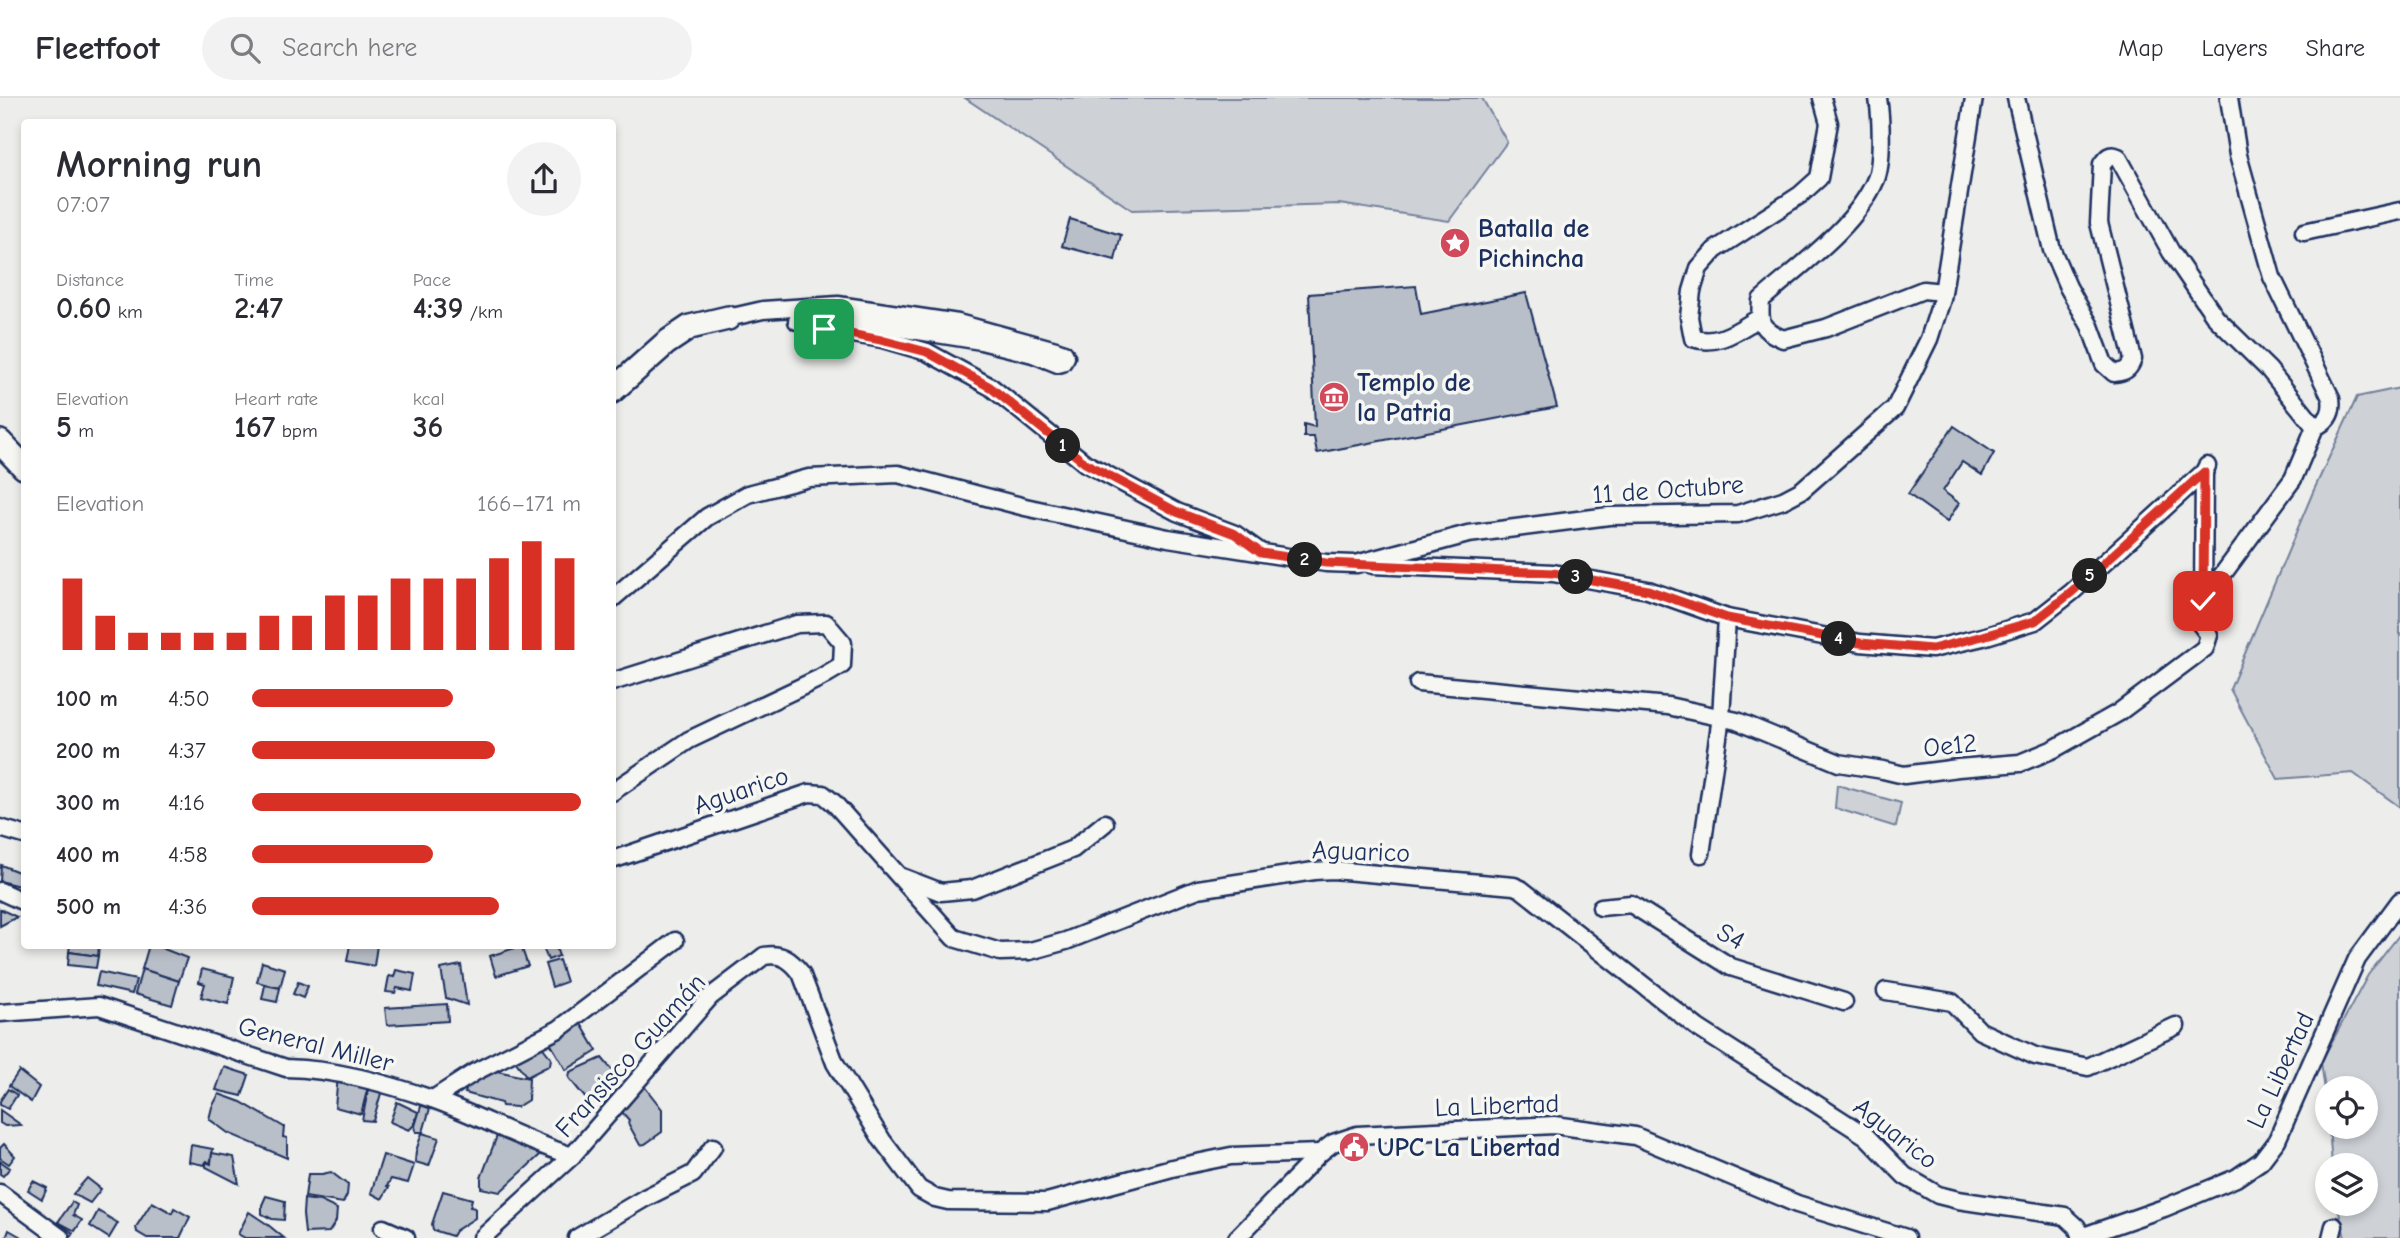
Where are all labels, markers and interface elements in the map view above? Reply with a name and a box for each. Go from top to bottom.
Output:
search box [202,17,692,80]
text: Fleetfoot [35,29,160,67]
icon: search [226,29,264,67]
text: Search here [282,33,417,63]
text: Map [2118,34,2164,62]
text: Layers [2202,34,2267,62]
text: Share [2305,34,2365,62]
button: share [507,142,581,216]
text: Morning run [56,143,262,187]
text: 07:07 [56,191,110,218]
place label: Batalla de Pichincha [1478,214,1590,274]
place icon: Batalla de Pichincha [1438,226,1472,260]
text: Distance [56,269,124,291]
text: Time [234,269,274,291]
text: Pace [413,269,451,291]
text: 0.60 [56,291,111,326]
text: 2:47 [234,291,283,326]
text: 4:39 [413,291,463,326]
pin [794,299,854,359]
text: km [111,301,143,323]
text: /km [463,301,503,323]
icon: arrive [805,310,843,348]
place label: Templo de la Patria [1357,368,1471,428]
museum icon: Templo de la Patria [1317,380,1351,414]
text: Elevation [56,388,129,410]
text: Heart rate [234,388,318,410]
text: kcal [413,388,445,410]
text: 5 [56,410,72,445]
text: 167 [234,410,275,445]
text: 36 [413,410,443,445]
text: m [72,420,94,442]
text: bpm [275,420,318,442]
pin: 1 [1046,428,1080,464]
text: 1 [1059,434,1066,456]
street label: 11 de Octubre [1591,470,1745,510]
text: Elevation [56,490,144,517]
text: 166–171 m [477,490,581,517]
pin: 2 [1288,542,1322,578]
text: 2 [1300,548,1309,570]
pin: 5 [2072,559,2108,594]
pin: 3 [1558,560,1594,594]
text: 5 [2084,564,2095,586]
text: 3 [1571,565,1580,587]
pin [2173,571,2233,631]
icon: check [2184,582,2222,620]
pin: 4 [1822,622,1856,656]
text: 4 [1834,627,1843,649]
text: 100 m [56,685,118,712]
text: 4:50 [168,685,210,712]
street label: Oe12 [1922,728,1978,764]
text: 200 m [56,737,120,764]
text: 4:37 [168,737,206,764]
street label: Aguarico [690,761,793,821]
text: 300 m [56,789,120,816]
text: 4:16 [168,789,205,816]
street label: Aguarico [1311,835,1411,869]
text: 400 m [56,841,120,868]
text: 4:58 [168,841,208,868]
text: 500 m [56,893,121,920]
text: 4:36 [168,893,207,920]
street label: S4 [1711,917,1750,957]
street label: Fransisco Guamán [549,968,712,1144]
street label: La Libertad [2241,1008,2321,1133]
street label: General Miller [235,1011,397,1079]
map controls [2315,1076,2378,1216]
button: locate [2315,1076,2378,1139]
street label: La Libertad [1434,1089,1560,1123]
street label: Aguarico [1847,1092,1943,1176]
public building icon: UPC La Libertad [1337,1130,1371,1164]
place label: UPC La Libertad [1377,1133,1561,1163]
button: layers [2315,1153,2378,1216]

